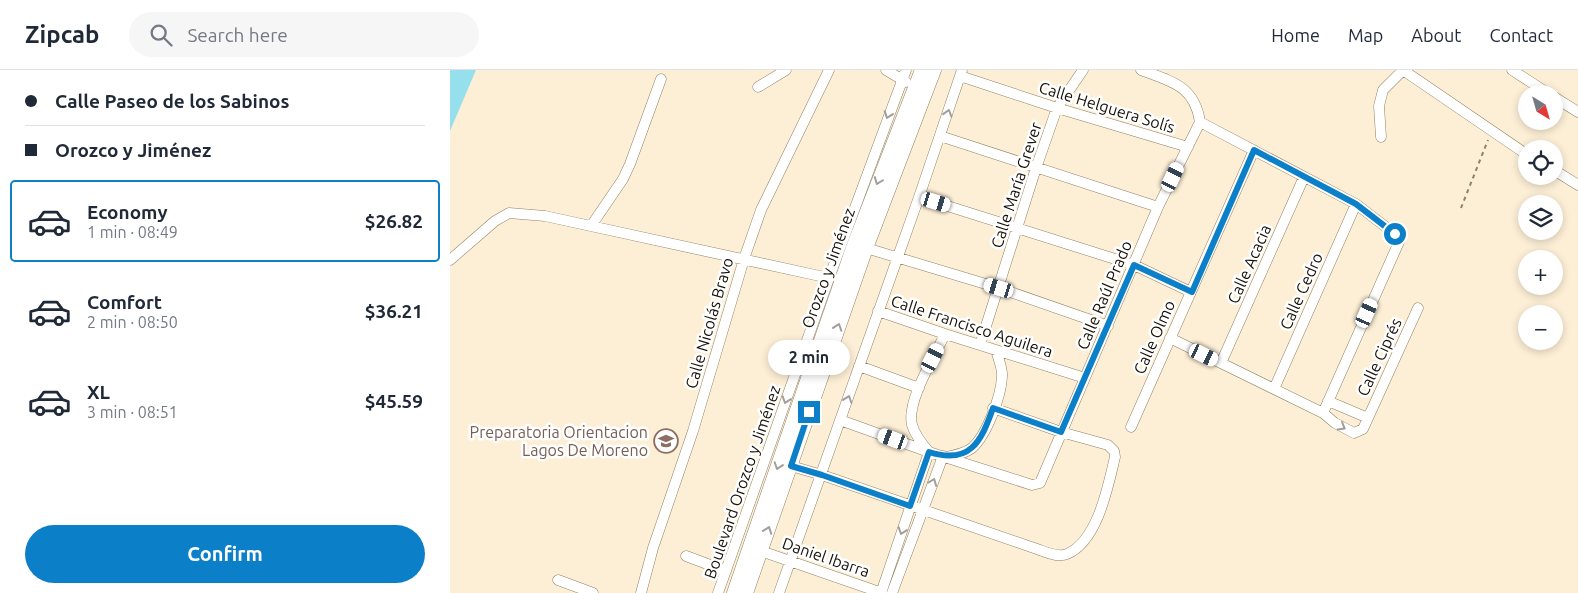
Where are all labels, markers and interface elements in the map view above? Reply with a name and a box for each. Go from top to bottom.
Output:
search box [129,12,479,57]
text: Zipcab [25,21,99,48]
icon: search [147,21,175,49]
text: Search here [187,24,288,46]
text: Home [1271,25,1320,45]
text: Map [1348,25,1383,45]
text: About [1411,25,1461,45]
text: Contact [1489,25,1553,45]
street label: Calle Helguera Solís [1037,78,1177,136]
north arrow [1518,85,1562,130]
map controls [1518,85,1563,350]
text: Calle Paseo de los Sabinos [55,90,289,112]
one-way arrow [942,109,952,118]
one-way arrow [884,110,894,119]
street label: Calle María Grever [987,120,1045,250]
text: Orozco y Jiménez [55,139,211,161]
button: locate [1518,140,1563,185]
car [1159,160,1186,194]
one-way arrow [874,176,884,184]
car [919,190,952,214]
button: layers [1518,195,1563,240]
icon: car [27,199,72,244]
text: Economy [87,201,168,223]
street label: Orozco y Jiménez [798,206,858,330]
text: $26.82 [365,210,423,232]
street label: Calle Acacia [1224,222,1274,306]
text: 1 min · 08:49 [87,223,178,241]
route start [1384,223,1406,245]
street label: Calle Raúl Prado [1073,238,1135,352]
street label: Calle Cedro [1276,250,1326,332]
button: + [1518,250,1563,295]
street label: Calle Nicolás Bravo [682,255,736,391]
car [982,276,1015,300]
icon: car [27,289,72,334]
text: Comfort [87,291,162,313]
street label: Calle Francisco Aguilera [889,291,1055,361]
car [1354,296,1379,330]
street label: Calle Olmo [1130,297,1178,377]
text: $36.21 [365,300,423,322]
button: − [1518,305,1563,350]
text: 2 min · 08:50 [87,313,178,331]
street label: Calle Ciprés [1353,315,1405,399]
one-way arrow [832,324,842,332]
callout: 2 min [768,340,850,374]
car [919,341,946,375]
car [1187,342,1220,368]
text: 2 min [789,348,829,366]
icon: car [27,379,72,424]
text: XL [87,381,110,403]
street label: Boulevard Orozco y Jiménez [700,383,784,581]
text: $45.59 [365,390,423,412]
one-way arrow [782,395,792,404]
one-way arrow [842,395,852,403]
route end [798,401,820,423]
text: 3 min · 08:51 [87,403,178,421]
one-way arrow [1337,420,1346,430]
place label: Preparatoria Orientacion Lagos De Moreno [470,423,648,459]
car [876,427,909,451]
school or university icon: Preparatoria Orientacion Lagos De Moreno [653,428,679,454]
one-way arrow [774,461,784,470]
one-way arrow [927,478,937,486]
button: Confirm [25,525,425,583]
one-way arrow [898,526,908,534]
one-way arrow [762,527,772,535]
street label: Daniel Ibarra [780,534,872,580]

